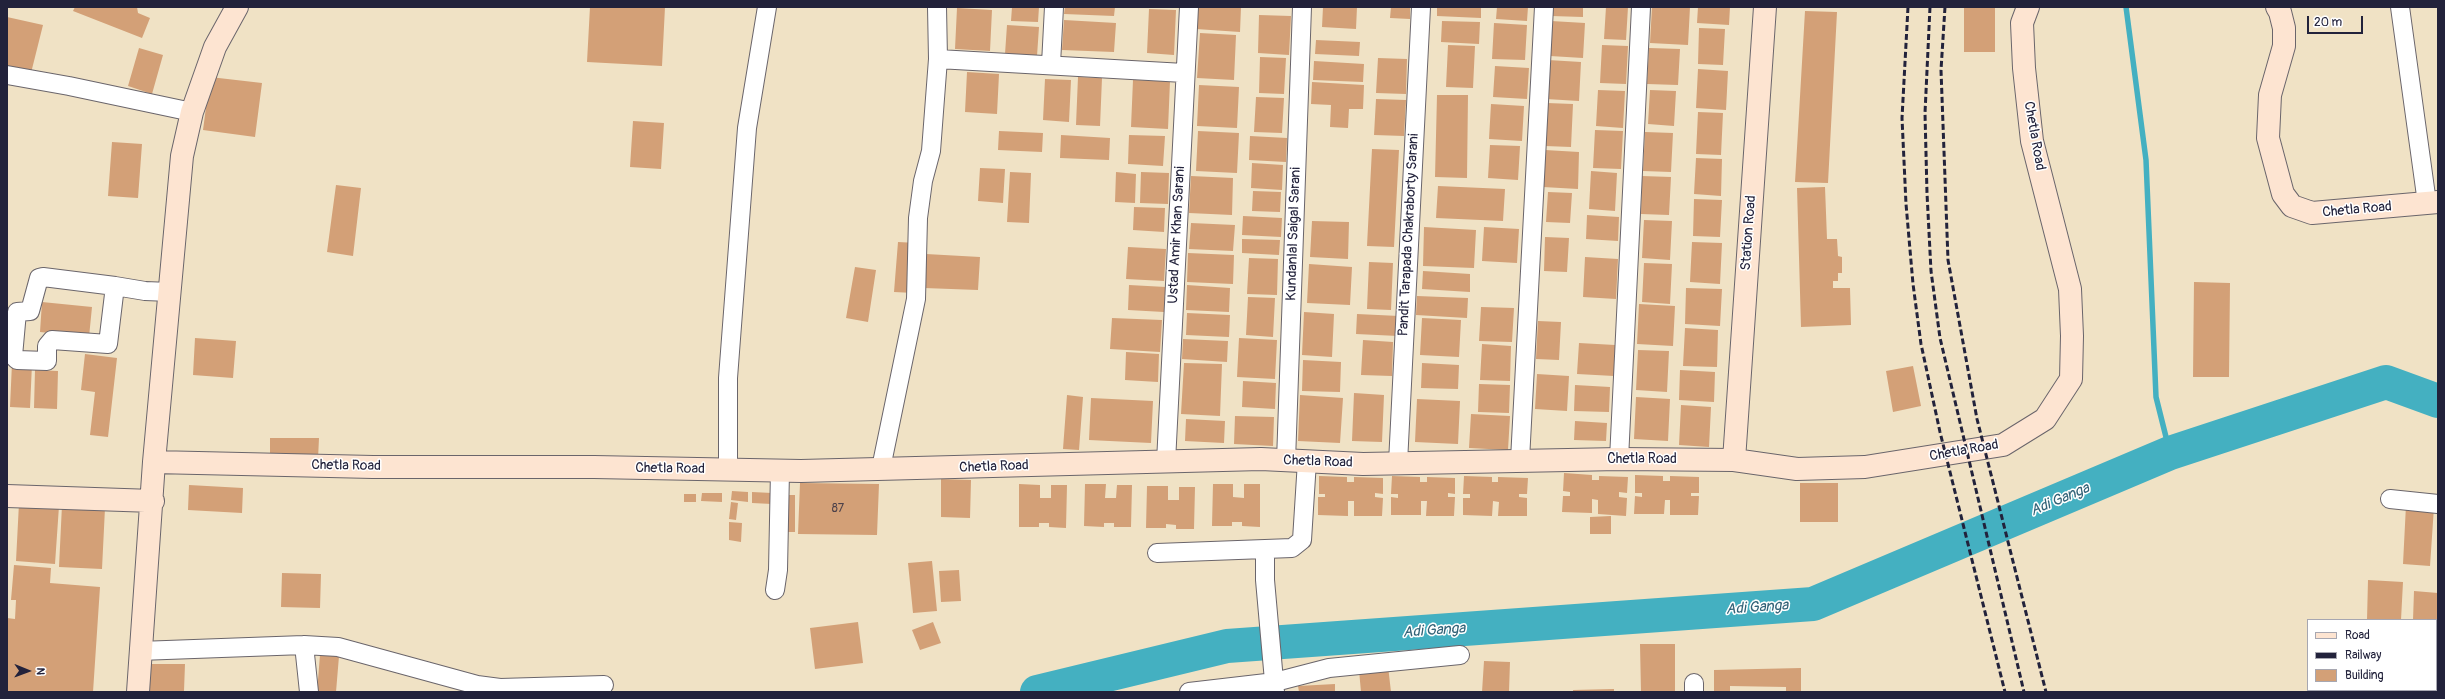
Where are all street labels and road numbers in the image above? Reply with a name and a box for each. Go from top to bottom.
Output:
street label: Chetla Road [2020,100,2048,172]
street label: Pandit Tarapada Chakraborty Sarani [1395,133,1423,337]
street label: Ustad Amir Khan Sarani [1165,166,1189,304]
street label: Kundanlal Saigal Sarani [1283,167,1305,301]
street label: Station Road [1738,195,1760,271]
street label: Chetla Road [2322,199,2392,221]
street label: Chetla Road [1928,437,2000,465]
street label: Chetla Road [1607,451,1677,467]
street label: Chetla Road [1283,452,1353,472]
street label: Chetla Road [311,457,381,475]
street label: Chetla Road [959,457,1029,477]
street label: Chetla Road [635,460,705,478]

